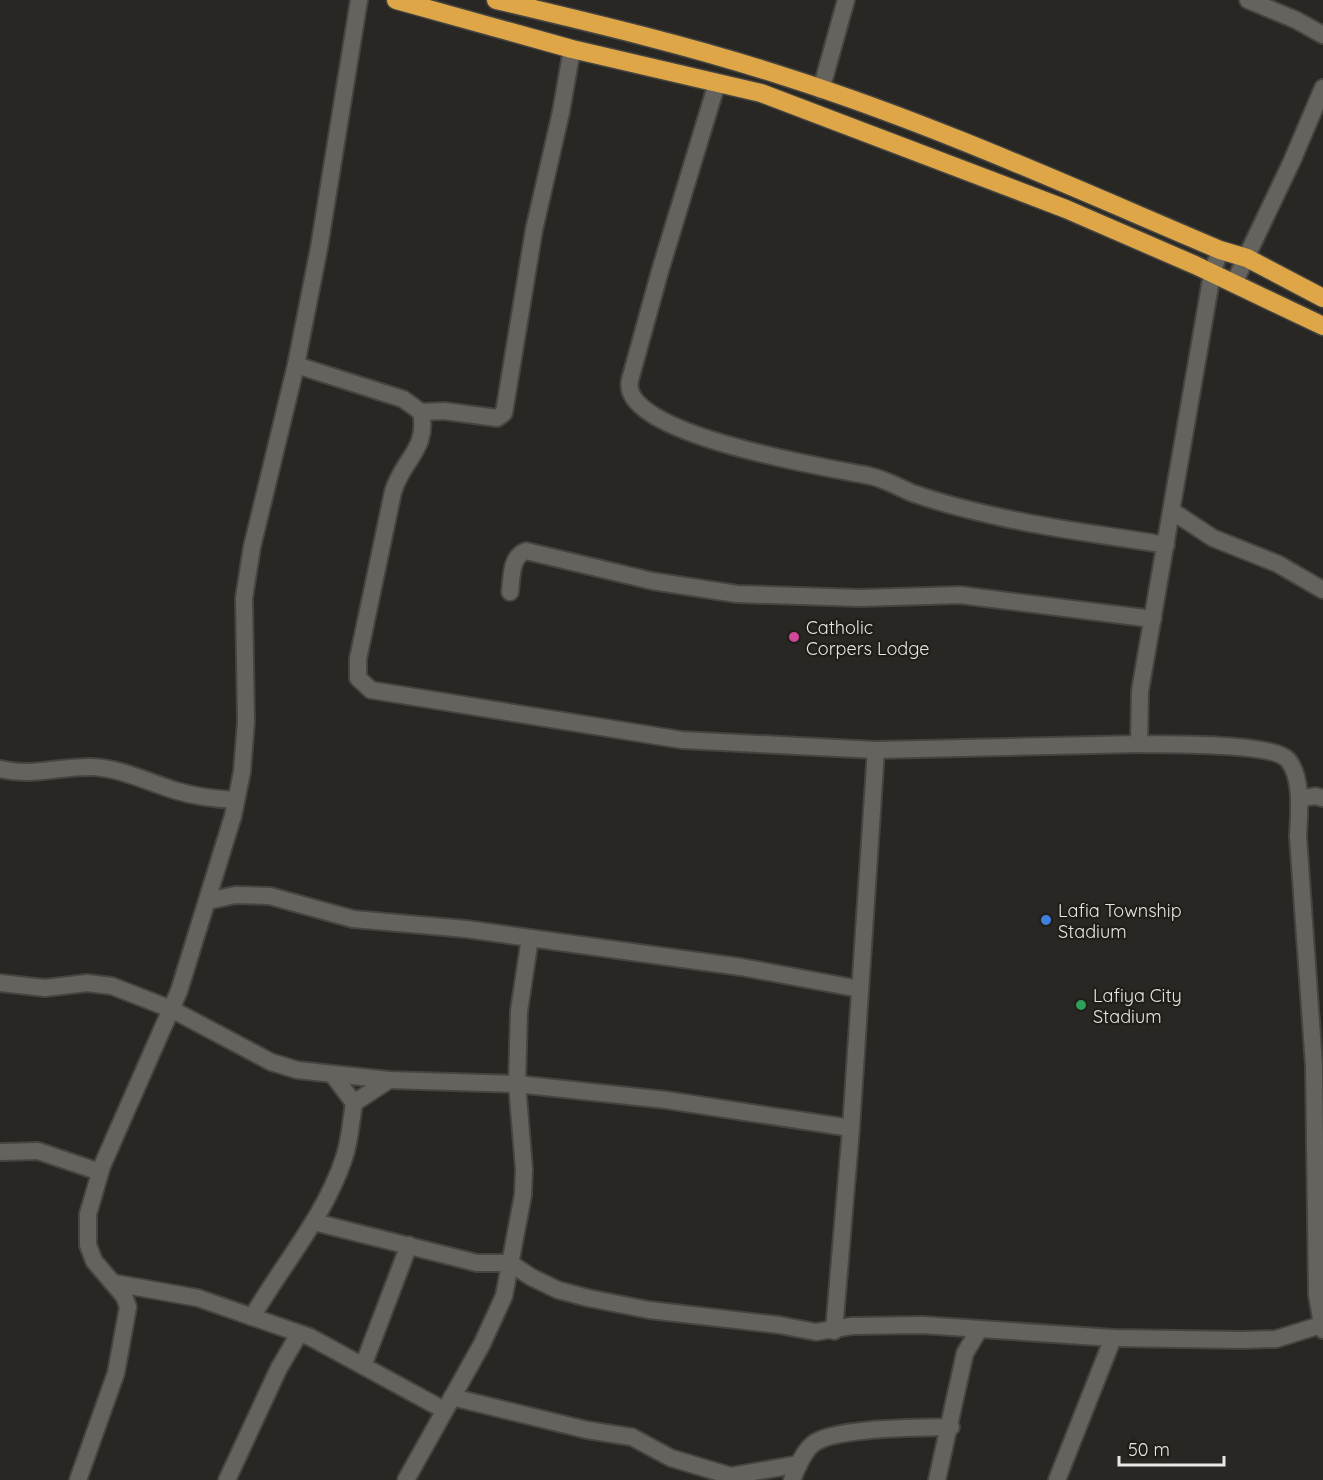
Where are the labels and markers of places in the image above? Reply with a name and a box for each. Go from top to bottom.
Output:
place label: Catholic Corpers Lodge [806,616,929,660]
marker: Catholic Corpers Lodge [787,630,801,644]
place label: Lafia Township Stadium [1058,899,1182,943]
marker: Lafia Township Stadium [1039,913,1053,927]
place label: Lafiya City Stadium [1093,984,1182,1028]
marker: Lafiya City Stadium [1074,998,1088,1012]

